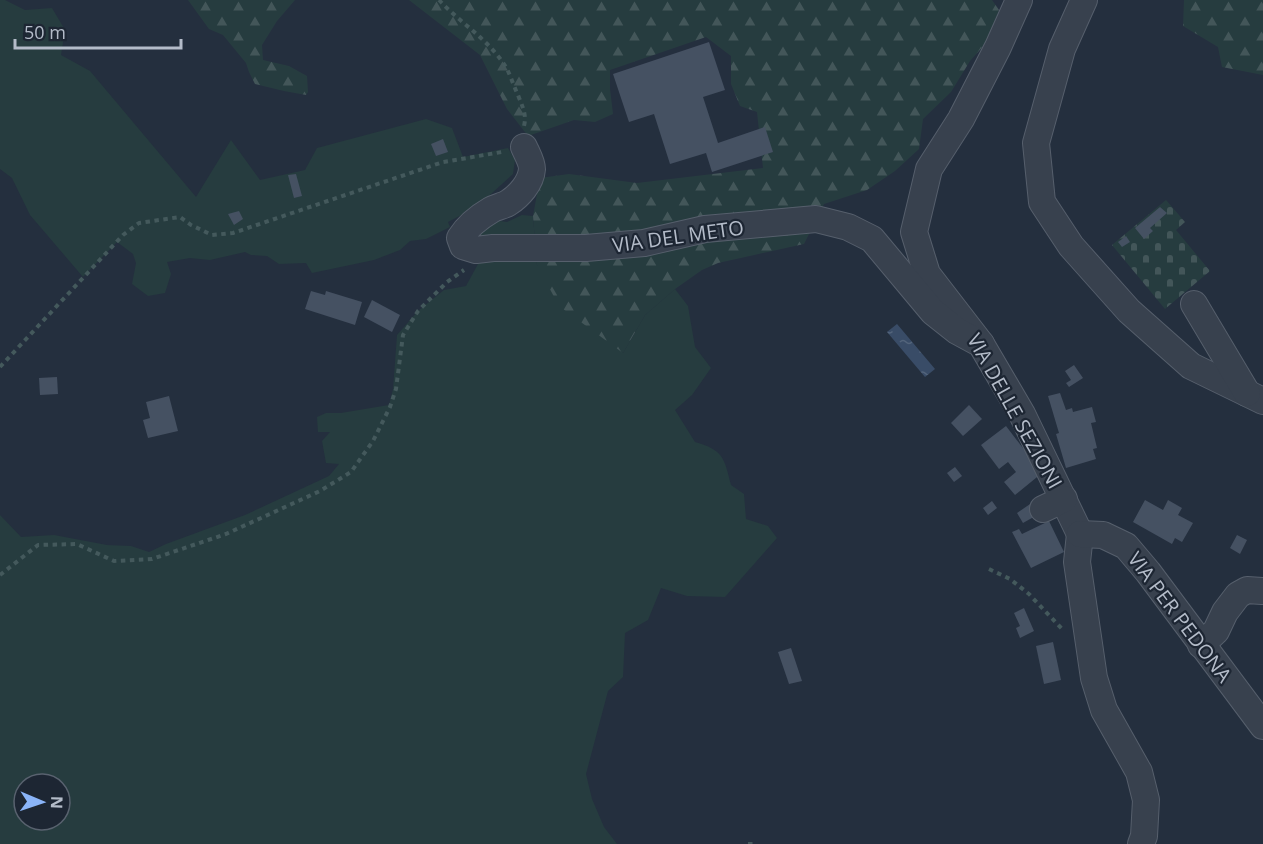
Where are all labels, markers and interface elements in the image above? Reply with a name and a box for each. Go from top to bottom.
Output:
scale bar [15,12,182,50]
text: 50 m [24,20,66,44]
street label: VIA DEL METO [611,213,745,259]
street label: VIA DELLE SEZIONI [961,329,1069,493]
street label: VIA PER PEDONA [1122,546,1238,688]
north arrow [12,772,72,832]
text: N [46,796,68,809]

